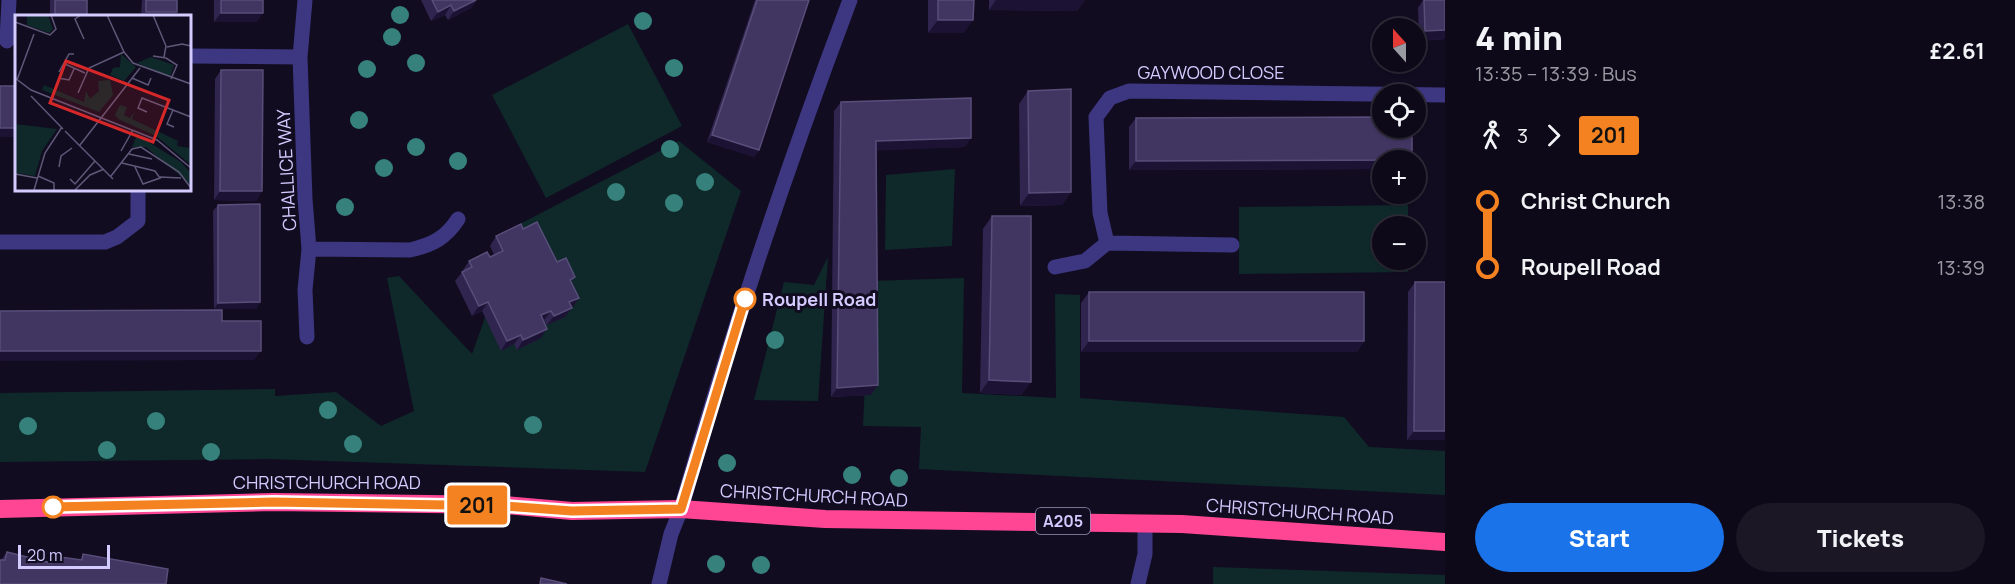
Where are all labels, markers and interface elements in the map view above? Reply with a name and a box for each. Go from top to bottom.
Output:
inset map [15,15,190,190]
text: 4 min [1475,15,1563,60]
north arrow [1372,18,1426,72]
map controls [1372,18,1426,270]
text: £2.61 [1930,36,1985,66]
street label: GAYWOOD CLOSE [1138,60,1284,84]
text: 13:35 – 13:39 · Bus [1475,60,1637,87]
button: locate [1372,84,1426,138]
street label: CHALLICE WAY [271,108,301,231]
icon: walk [1475,119,1508,152]
icon: forward [1537,119,1570,152]
text: 201 [1591,121,1627,149]
text: 3 [1517,122,1528,149]
button: + [1372,150,1426,204]
text: Christ Church [1521,186,1671,216]
text: 13:38 [1937,188,1985,215]
button: − [1372,216,1426,270]
text: Roupell Road [1521,252,1661,282]
text: 13:39 [1937,254,1985,281]
place label: Roupell Road [762,287,876,311]
marker: Roupell Road [734,288,756,310]
street label: CHRISTCHURCH ROAD [233,470,421,494]
street label: CHRISTCHURCH ROAD [720,478,908,512]
line badge: 201 [442,486,512,524]
text: 201 [459,491,495,519]
street label: CHRISTCHURCH ROAD [1205,492,1395,530]
unlabelled marker [42,496,64,518]
button: Start [1475,503,1724,572]
button: Tickets [1736,503,1985,572]
road number: A205 [1036,508,1090,534]
scale bar [18,542,110,570]
text: 20 m [27,544,63,566]

